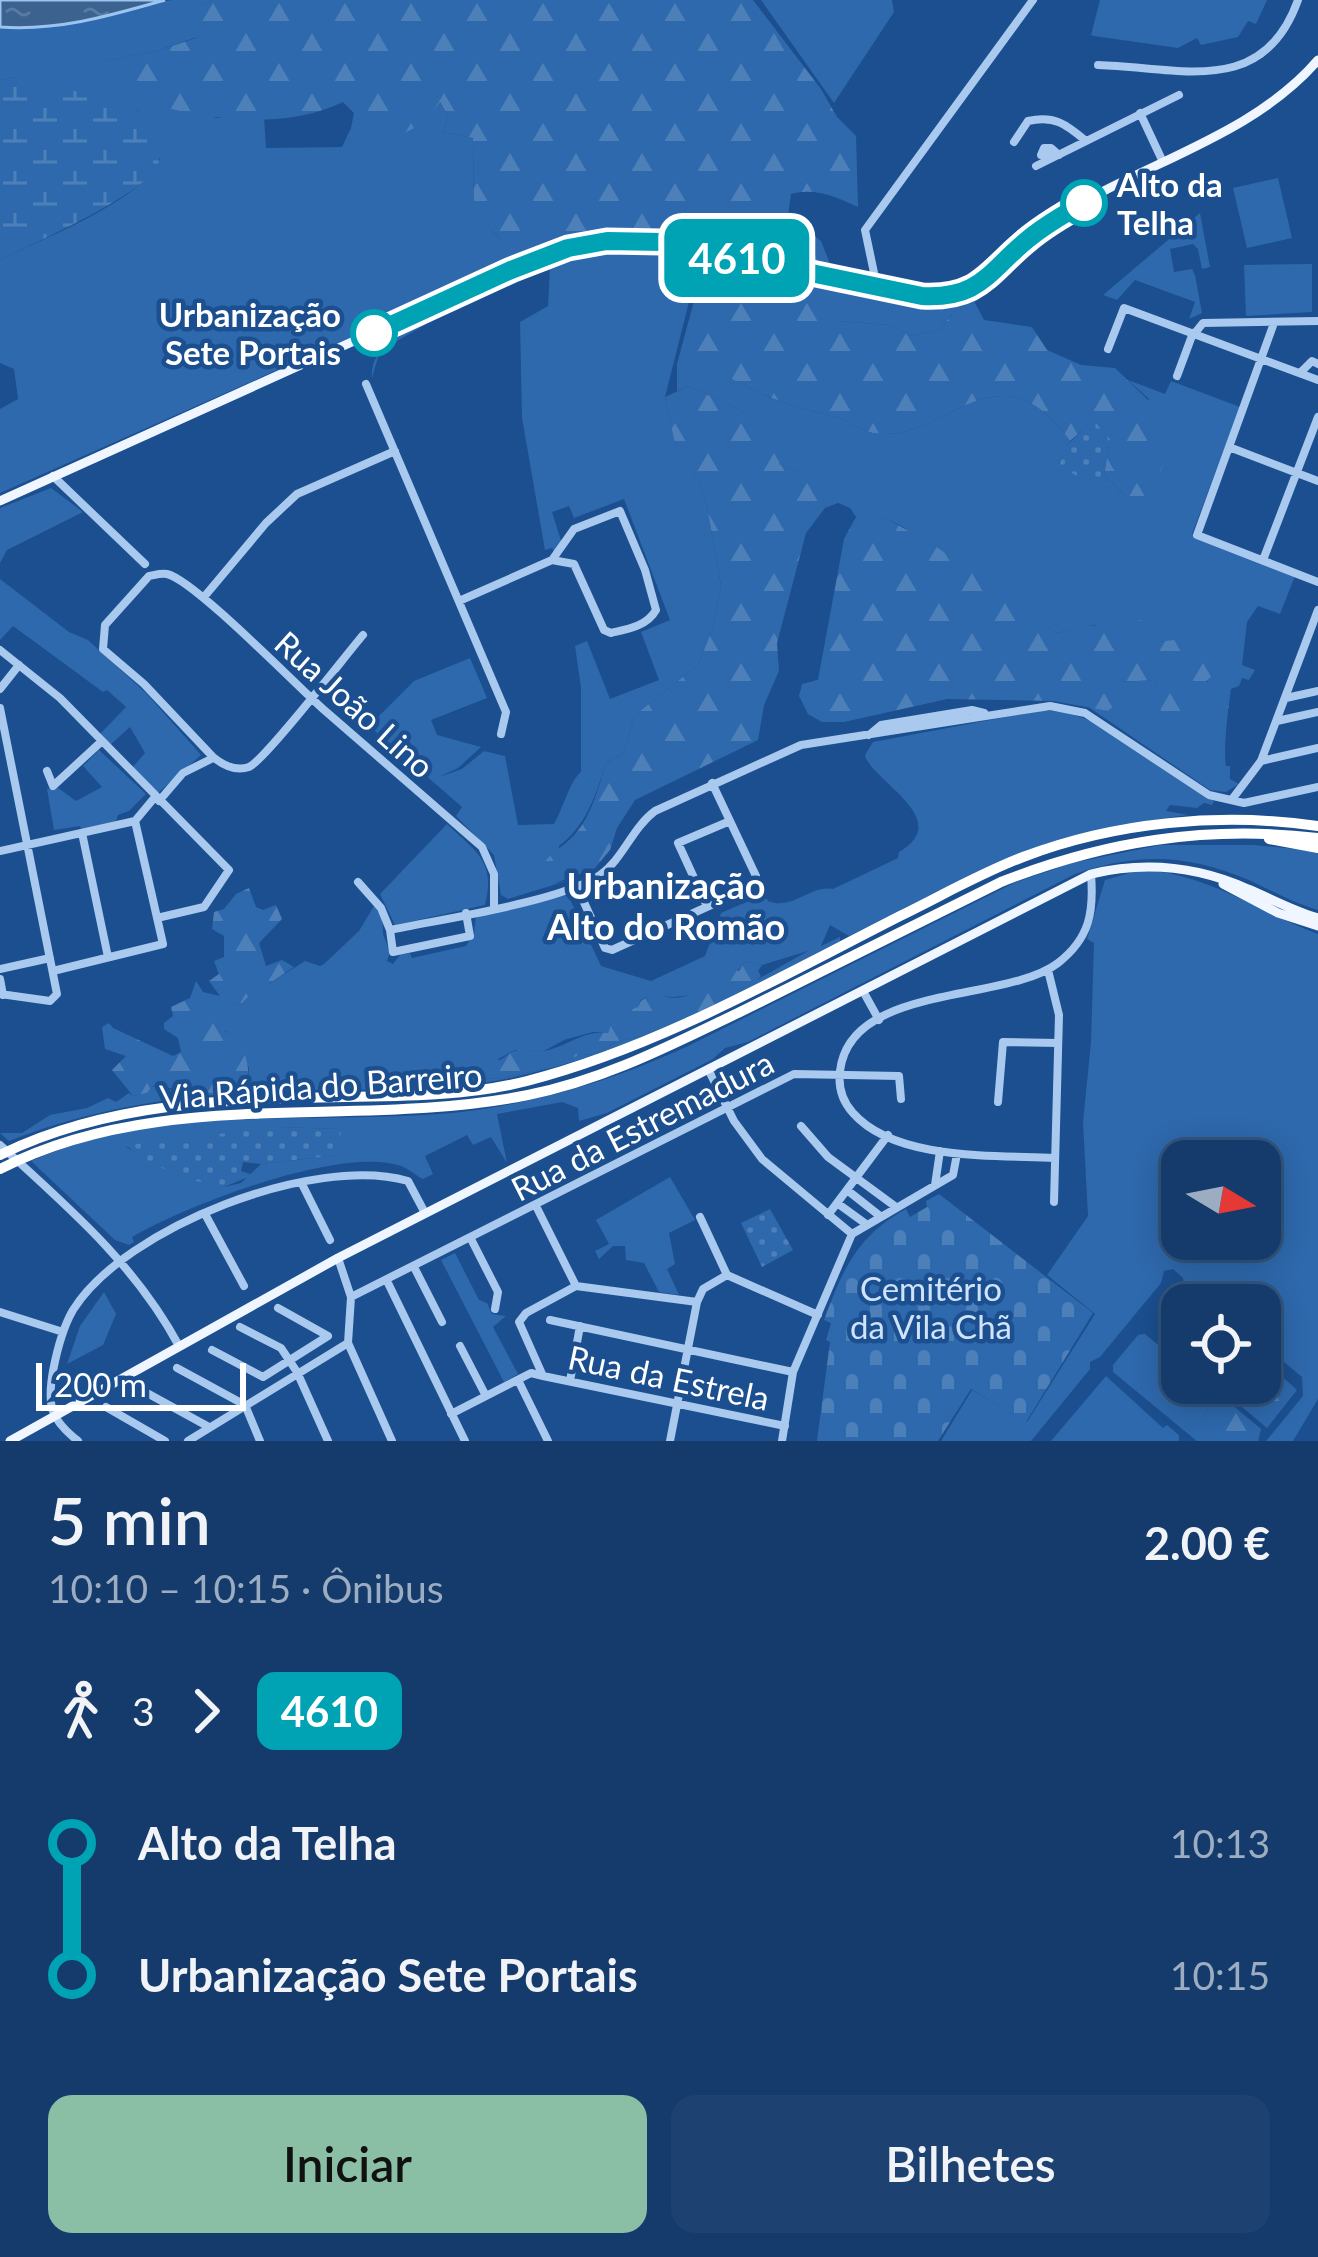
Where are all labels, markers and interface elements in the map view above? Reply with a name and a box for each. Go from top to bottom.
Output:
place label: Alto da Telha [1116,164,1223,242]
marker: Alto da Telha [1062,181,1106,225]
line badge: 4610 [653,219,821,297]
text: 4610 [688,233,786,283]
place label: Urbanização Sete Portais [159,294,341,372]
marker: Urbanização Sete Portais [352,311,396,355]
street label: Rua João Lino [267,622,443,786]
district label: Urbanização Alto do Romão [546,863,785,948]
street label: Rua da Estremadura [504,1042,780,1208]
street label: Via Rápida do Barreiro [158,1054,484,1116]
north arrow [1161,1140,1281,1260]
map controls [1161,1140,1281,1404]
park label: Cemitério da Vila Chã [850,1268,1012,1346]
button: locate [1161,1284,1281,1404]
street label: Rua da Estrela [565,1336,773,1418]
scale bar [36,1357,246,1410]
text: 200 m [54,1364,147,1404]
text: 5 min [48,1480,211,1559]
text: 2.00 € [1144,1516,1270,1570]
text: 10:10 – 10:15 · Ônibus [48,1565,444,1611]
icon: walk [48,1678,114,1744]
icon: forward [173,1678,239,1744]
text: 4610 [281,1686,378,1736]
text: 3 [132,1688,155,1734]
text: Alto da Telha [138,1816,397,1870]
text: 10:13 [1170,1820,1270,1866]
text: Urbanização Sete Portais [138,1948,638,2002]
text: 10:15 [1170,1952,1270,1998]
button: Iniciar [48,2095,647,2233]
button: Bilhetes [671,2095,1270,2233]

